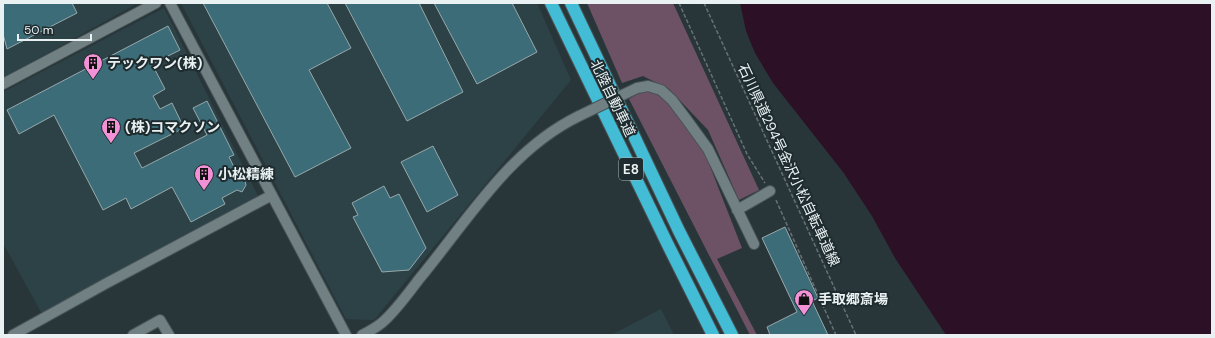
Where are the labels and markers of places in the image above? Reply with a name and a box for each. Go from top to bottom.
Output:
building icon: テックワン(株) [82,52,104,80]
place label: テックワン(株) [107,54,203,72]
building icon: (株)コマクソン [100,116,122,144]
place label: (株)コマクソン [125,118,220,136]
building icon: 小松精練 [193,163,215,191]
place label: 小松精練 [218,165,274,183]
shop icon: 手取郷斎場 [793,288,815,316]
place label: 手取郷斎場 [818,290,888,308]

